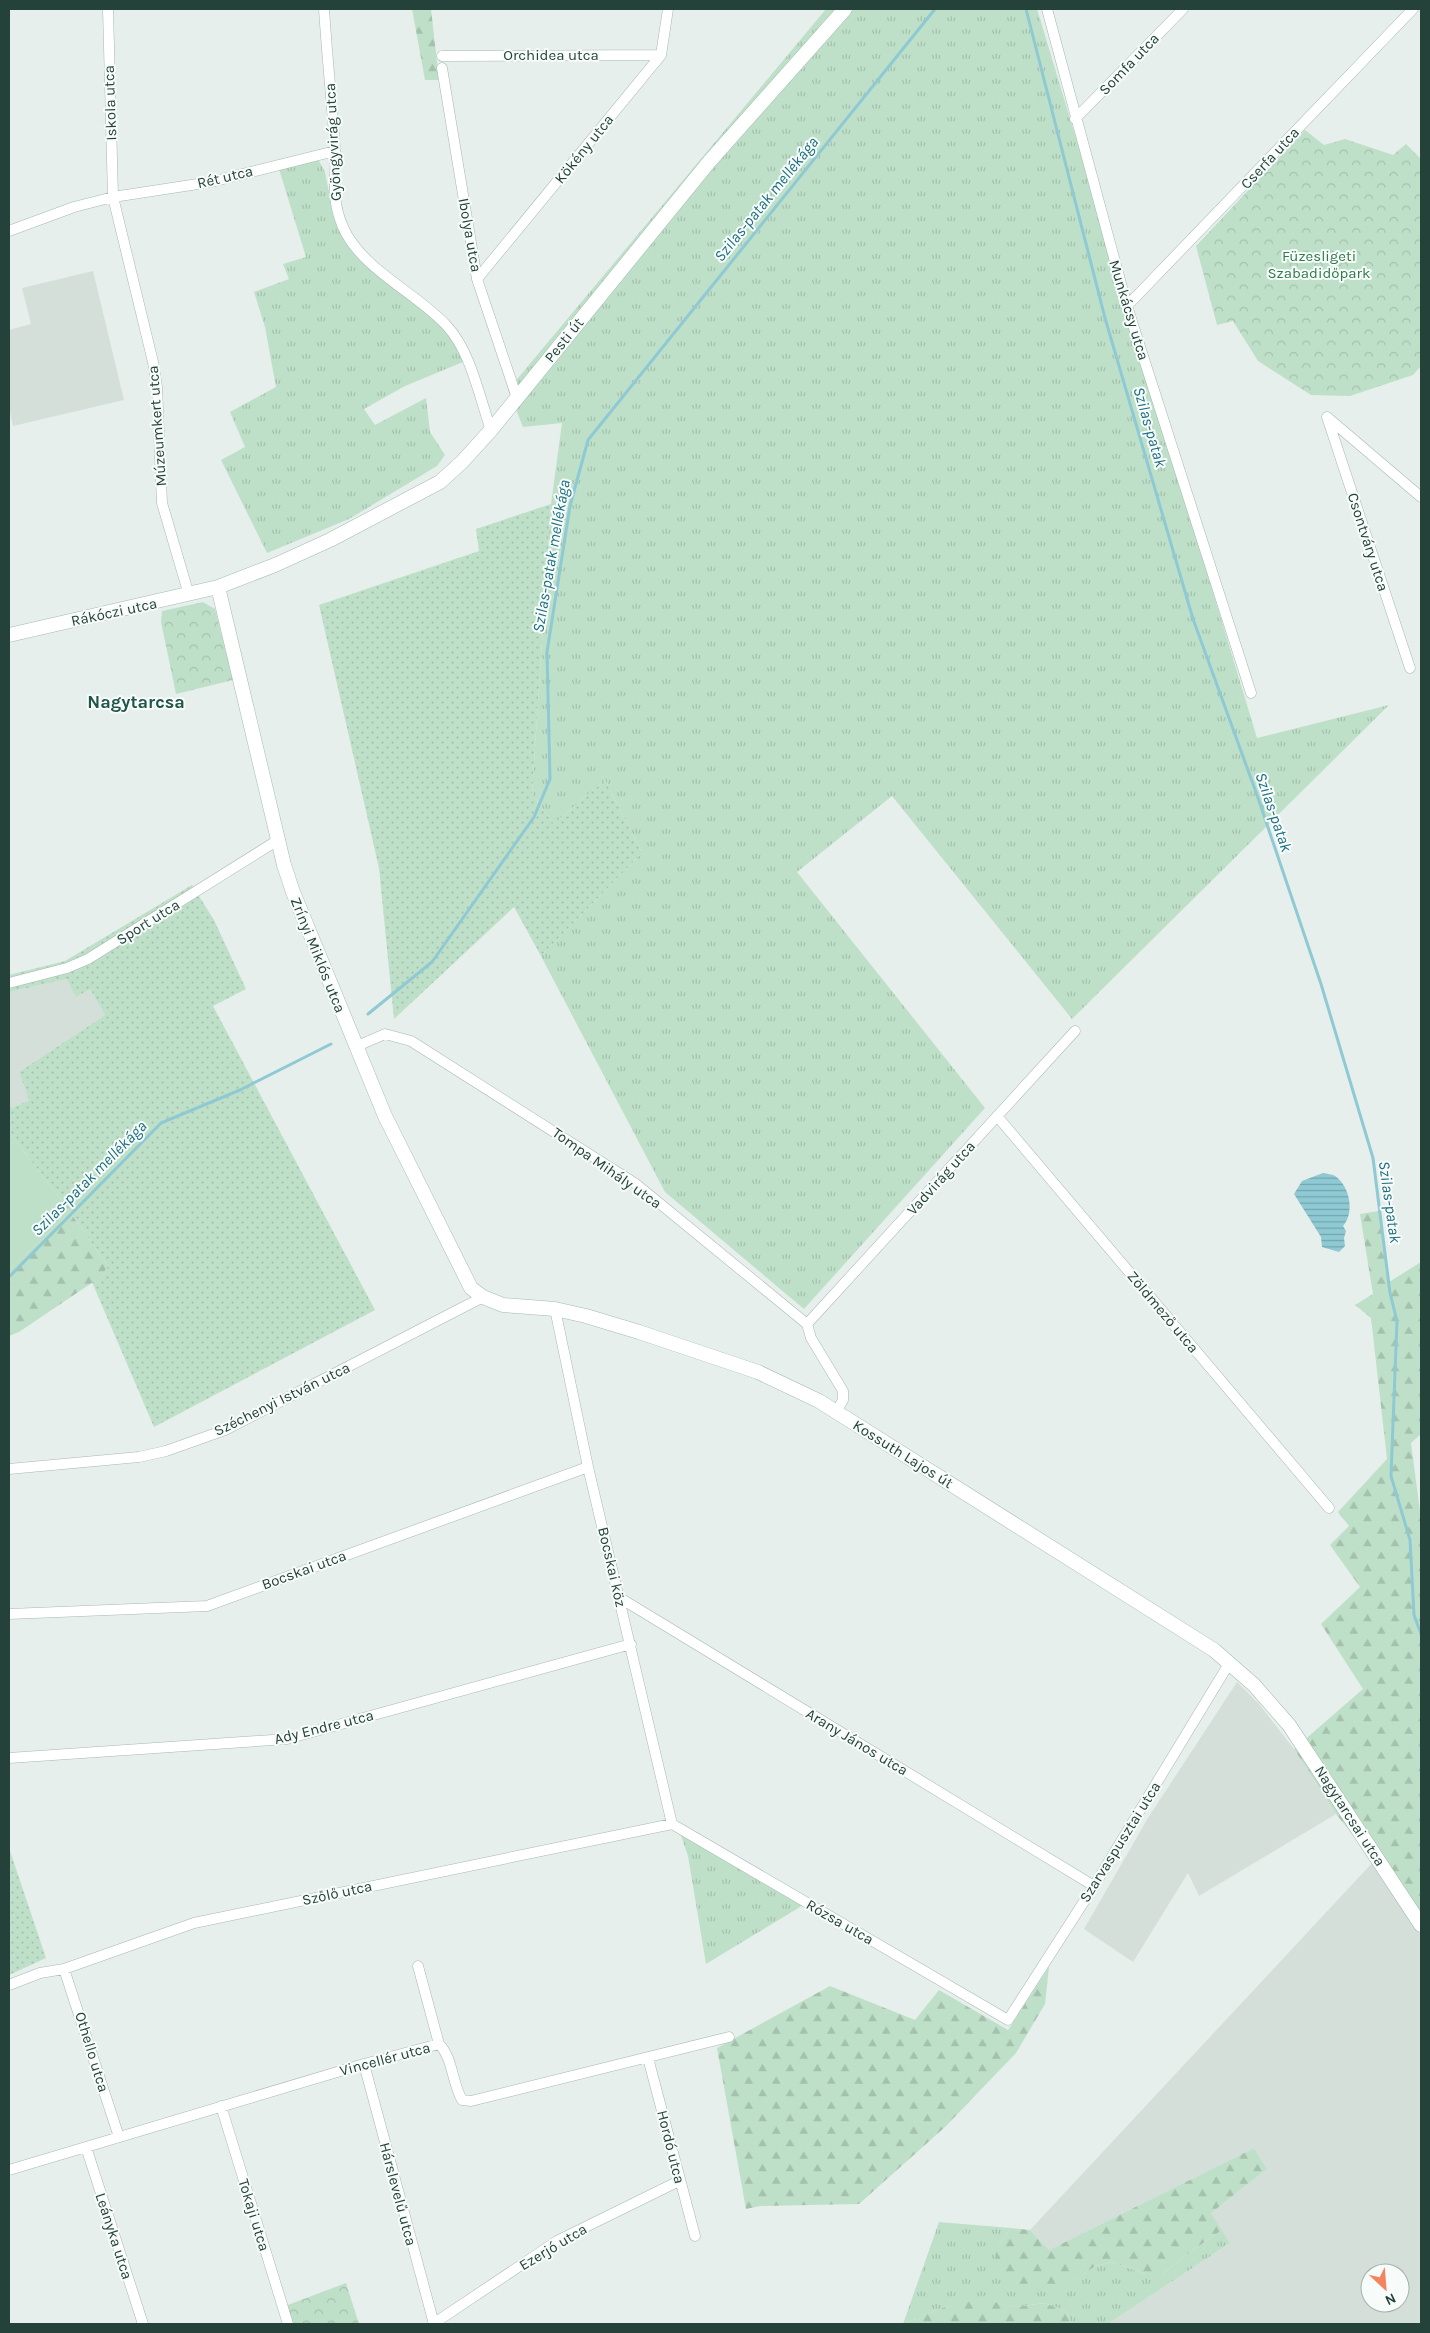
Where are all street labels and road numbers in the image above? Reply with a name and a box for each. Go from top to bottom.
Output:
street label: Somfa utca [1095,29,1163,99]
street label: Orchidea utca [503,46,599,64]
street label: Iskola utca [100,65,120,141]
street label: Gyöngyvirág utca [321,83,345,201]
street label: Kökény utca [551,111,617,187]
street label: Cserfa utca [1237,123,1303,193]
street label: Rét utca [195,162,255,192]
street label: Ibolya utca [455,196,485,274]
street label: Munkácsy utca [1105,258,1153,362]
street label: Pesti út [541,314,588,366]
street label: Múzeumkert utca [144,365,170,487]
street label: Csontváry utca [1344,490,1392,594]
street label: Rákóczi utca [69,594,159,630]
street label: Sport utca [113,895,183,949]
street label: Zrínyi Miklós utca [287,895,349,1015]
street label: Tompa Mihály utca [549,1124,665,1212]
street label: Vadvirág utca [903,1137,979,1219]
street label: Zöldmező utca [1123,1267,1203,1357]
street label: Széchenyi István utca [211,1358,353,1440]
street label: Kossuth Lajos út [850,1416,957,1492]
street label: Bocskai köz [594,1525,630,1609]
street label: Bocskai utca [259,1546,349,1594]
street label: Arany János utca [803,1705,911,1779]
street label: Ady Endre utca [272,1706,376,1748]
street label: Nagytarcsai utca [1311,1762,1389,1870]
street label: Szarvaspusztai utca [1076,1778,1164,1906]
street label: Szőlő utca [300,1877,374,1909]
street label: Rózsa utca [803,1895,877,1949]
street label: Othello utca [71,2010,113,2094]
street label: Vincellér utca [338,2038,432,2080]
street label: Hordó utca [653,2108,689,2186]
street label: Hárslevelű utca [376,2140,420,2248]
street label: Tokaji utca [234,2177,274,2253]
street label: Leányka utca [92,2190,136,2282]
street label: Ezerjó utca [516,2220,590,2274]

